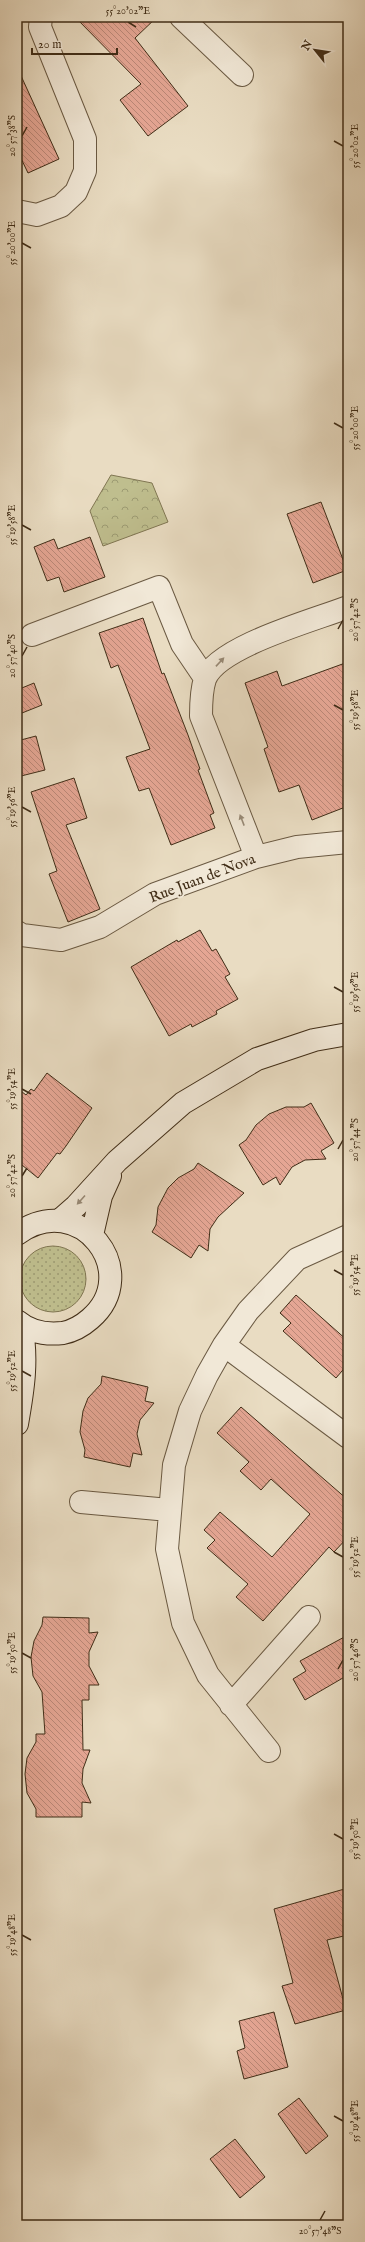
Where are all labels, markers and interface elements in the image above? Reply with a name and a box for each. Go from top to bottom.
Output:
text: 55°20'02"E [106,5,150,18]
scale bar [32,30,117,56]
north arrow [295,30,335,70]
text: 20 m [38,37,61,52]
text: N [298,37,316,54]
text: 20°57'38"S [6,115,19,157]
text: 55°20'02"E [349,124,362,168]
text: 55°20'00"E [6,221,19,265]
text: 55°20'00"E [349,406,362,450]
text: 55°19'58"E [6,505,19,545]
text: 20°57'42"S [349,598,362,642]
text: 20°57'40"S [6,634,19,678]
one-way arrow [215,657,224,667]
text: 55°19'58"E [349,690,362,730]
text: 55°19'56"E [6,786,19,827]
one-way arrow [238,814,244,826]
street label: Rue Juan de Nova [146,849,258,907]
text: 55°19'56"E [349,971,362,1012]
text: 55°19'54"E [6,1068,19,1110]
text: 20°57'44"S [349,1118,362,1162]
text: 20°57'42"S [6,1154,19,1198]
one-way arrow [77,1195,86,1205]
text: 55°19'54"E [349,1254,362,1296]
text: 55°19'52"E [6,1350,19,1392]
text: 55°19'52"E [349,1536,362,1578]
text: 55°19'50"E [6,1632,19,1674]
text: 20°57'46"S [349,1638,362,1682]
text: 55°19'50"E [349,1818,362,1860]
text: 55°19'48"E [6,1914,19,1956]
text: 55°19'48"E [349,2100,362,2142]
text: 20°57'48"S [299,2225,341,2238]

